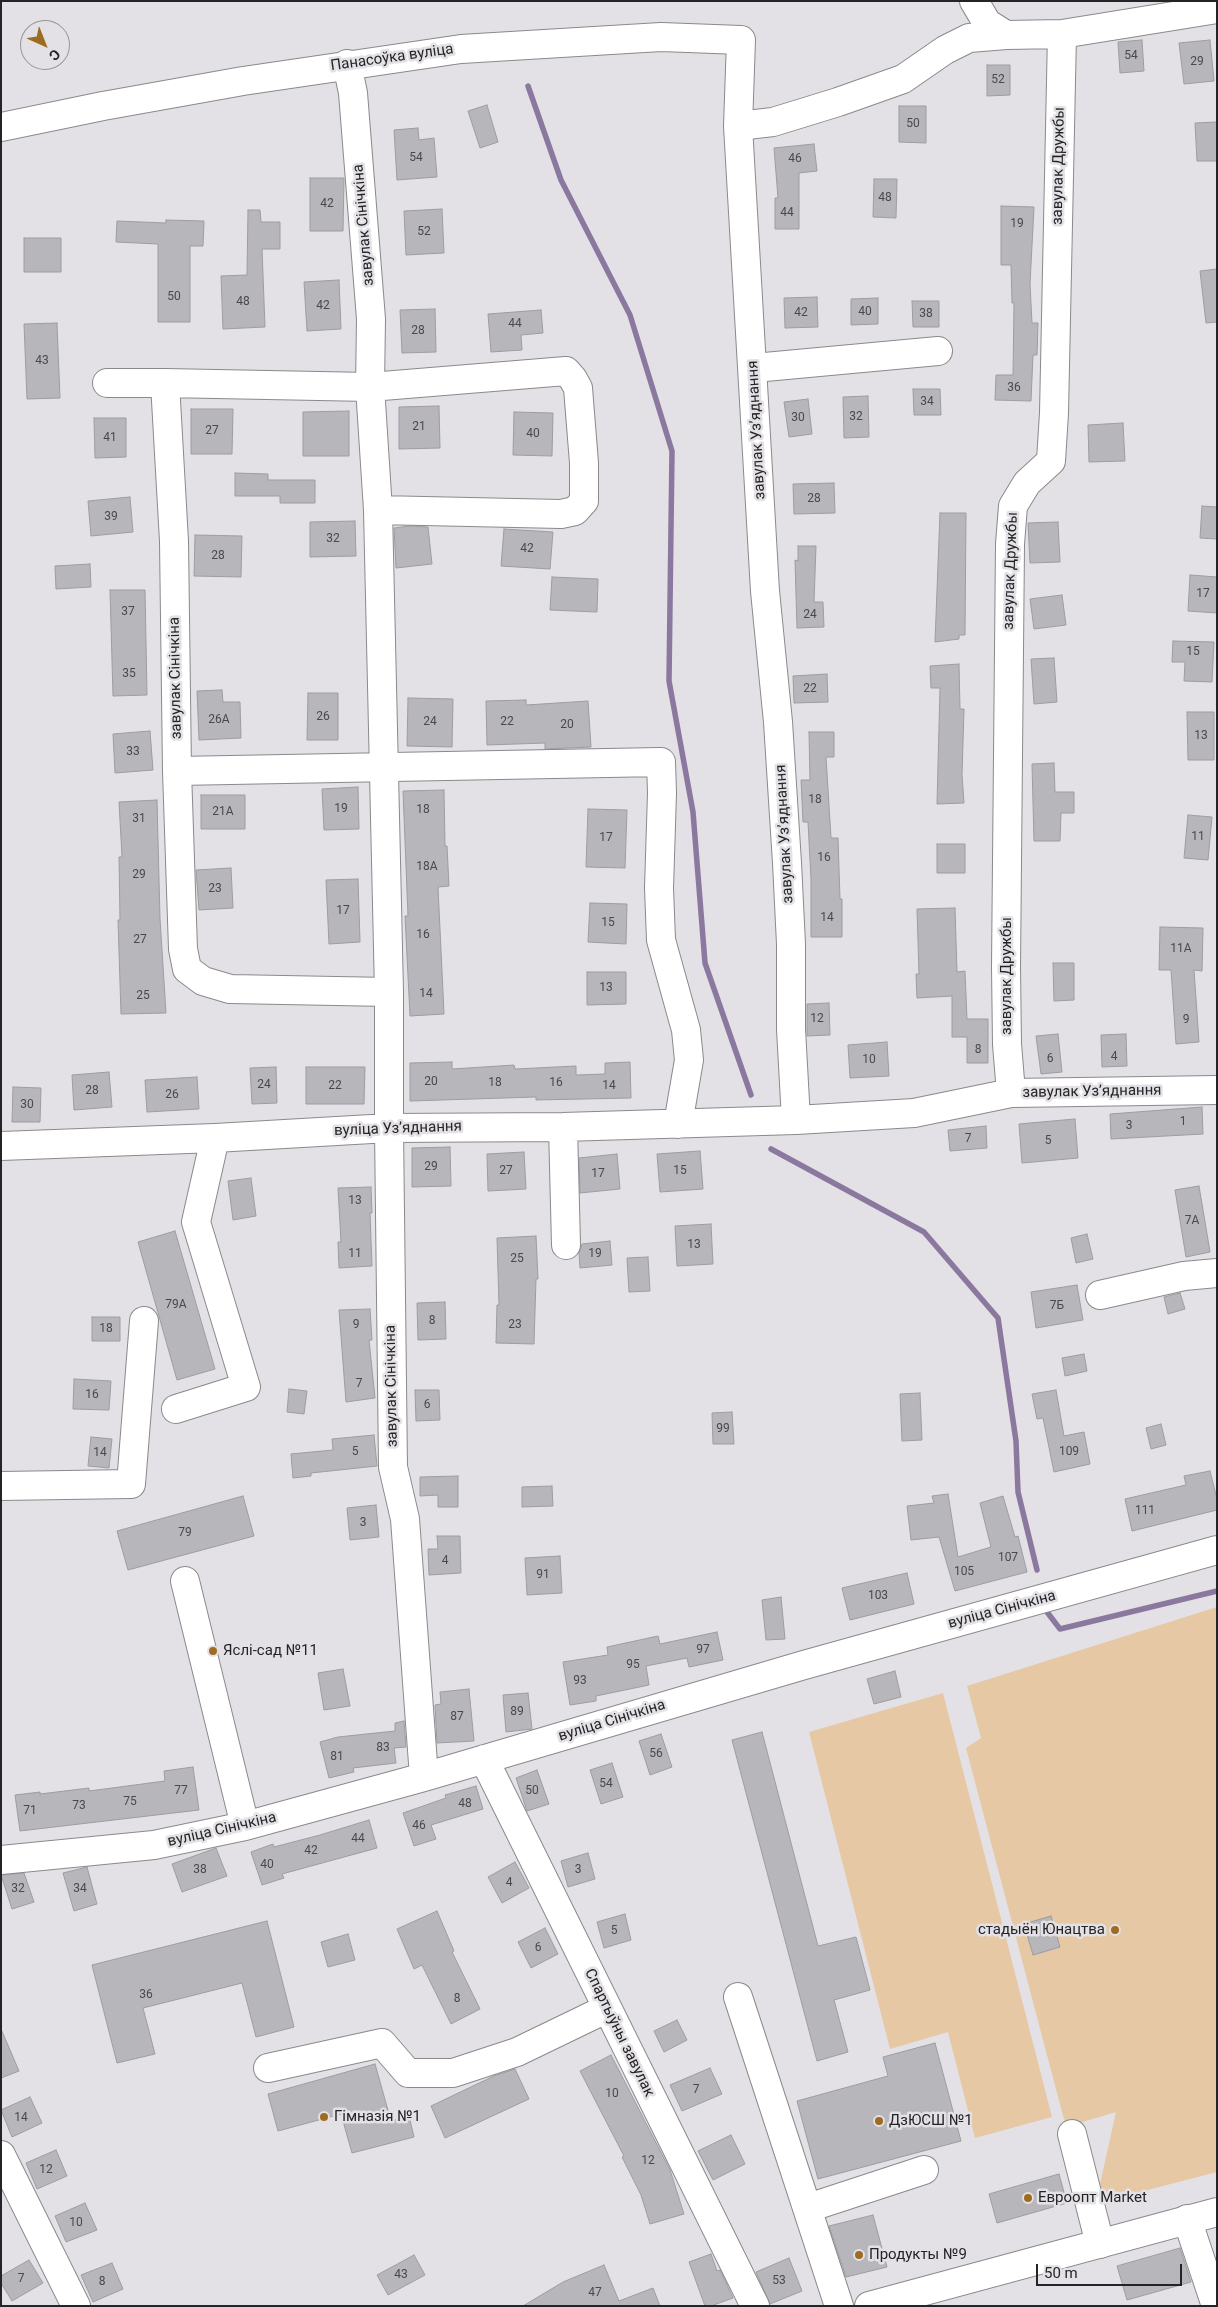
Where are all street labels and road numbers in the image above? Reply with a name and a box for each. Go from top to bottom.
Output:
street label: Панасоўка вуліца [329,40,455,76]
street label: завулак Дружбы [1049,107,1069,225]
street label: завулак Сінічкіна [350,163,378,287]
street label: завулак Узʼяднання [744,360,770,500]
street label: завулак Дружбы [1000,512,1022,630]
street label: завулак Сінічкіна [166,617,186,739]
street label: завулак Узʼяднання [772,764,798,904]
street label: завулак Дружбы [998,917,1016,1035]
street label: завулак Узʼяднання [1022,1082,1162,1102]
street label: вуліца Узʼяднання [334,1118,462,1140]
street label: завулак Сінічкіна [382,1325,402,1447]
street label: вуліца Сінічкіна [946,1587,1058,1633]
street label: вуліца Сінічкіна [556,1696,668,1746]
street label: вуліца Сінічкіна [166,1809,278,1851]
street label: Спартыўны завулак [580,1966,658,2100]

